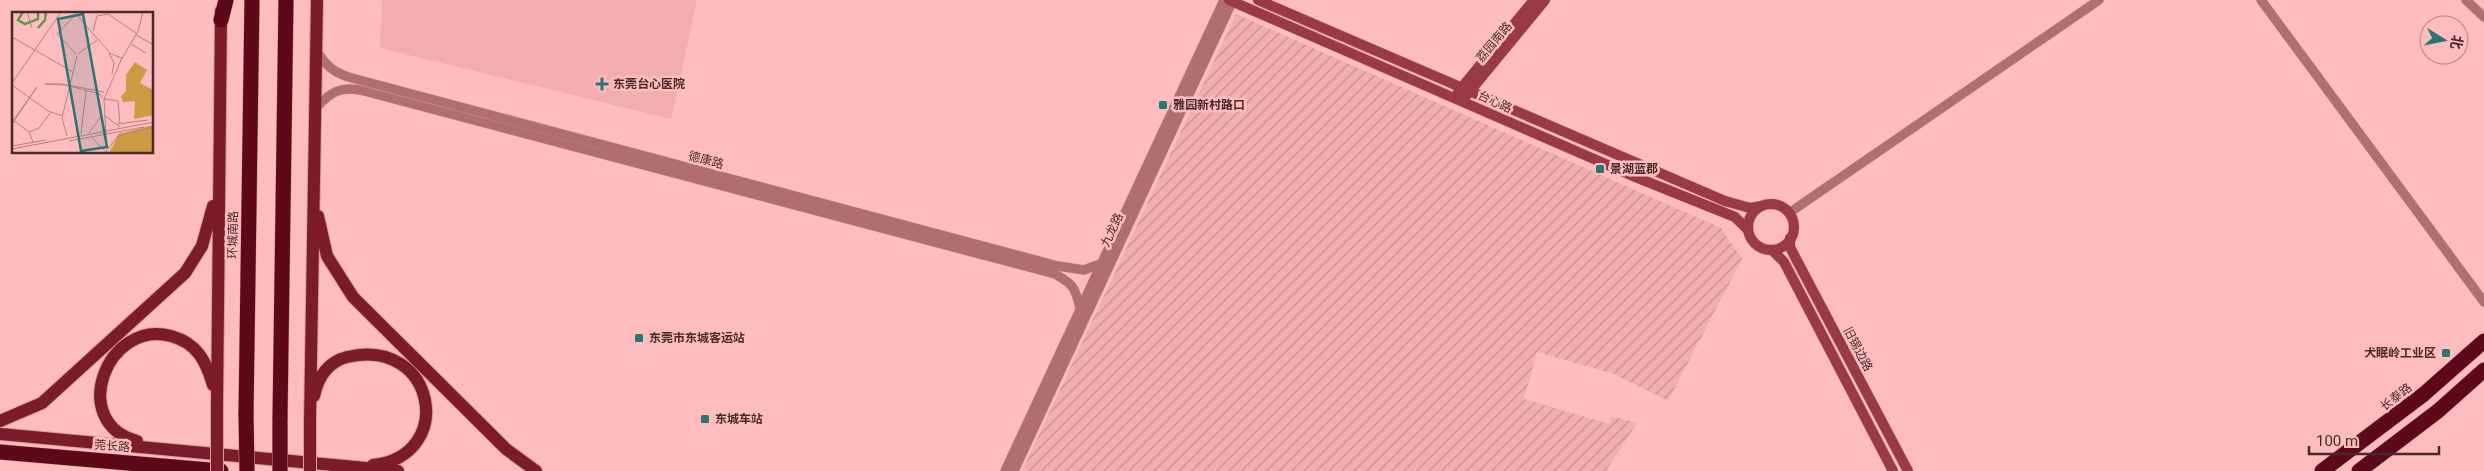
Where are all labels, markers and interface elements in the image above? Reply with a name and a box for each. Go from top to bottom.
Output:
inset map [12,12,154,154]
north arrow [2419,15,2469,65]
street label: 荔园南路 [1473,19,1515,65]
text: 北 [2448,34,2466,51]
marker: 东莞台心医院 [595,77,609,91]
place label: 东莞台心医院 [613,77,685,91]
street label: 台心路 [1476,88,1514,116]
place label: 雅园新村路口 [1173,98,1245,112]
marker: 雅园新村路口 [1157,99,1169,111]
street label: 德康路 [687,149,725,171]
place label: 景湖蓝郡 [1610,162,1658,176]
marker: 景湖蓝郡 [1594,163,1606,175]
street label: 环城南路 [226,211,240,259]
street label: 九龙路 [1098,211,1126,249]
street label: 旧锡边路 [1841,325,1875,373]
place label: 东莞市东城客运站 [649,331,745,345]
marker: 东莞市东城客运站 [633,332,645,344]
place label: 犬眠岭工业区 [2364,346,2436,360]
marker: 犬眠岭工业区 [2440,347,2452,359]
street label: 长泰路 [2378,380,2414,414]
place label: 东城车站 [715,412,763,426]
marker: 东城车站 [699,413,711,425]
scale bar [2309,424,2439,456]
text: 100 m [2316,432,2358,450]
street label: 莞长路 [93,437,131,455]

